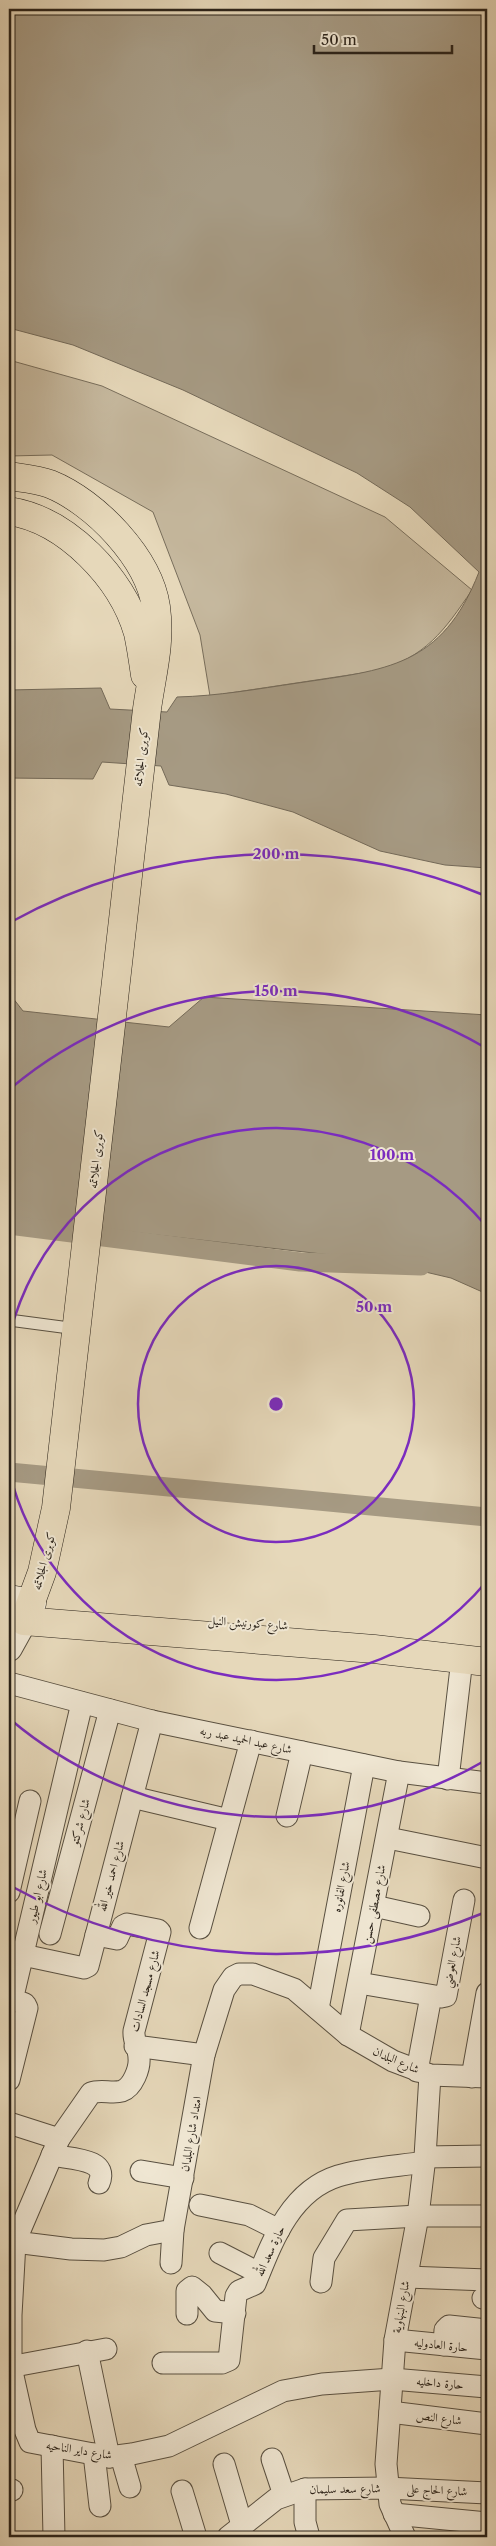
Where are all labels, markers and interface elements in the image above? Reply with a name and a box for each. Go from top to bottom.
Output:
scale bar [314,22,451,54]
text: 50 m [321,30,357,49]
street label: كوبرى الجلاتمه [130,727,152,787]
text: 200 m [253,844,299,863]
text: 150 m [254,981,298,1000]
street label: كوبرى الجلاتمه [85,1129,107,1189]
text: 100 m [370,1145,414,1164]
text: 50 m [356,1297,392,1316]
centre of rings [267,1395,285,1413]
street label: كوبرى الجلاتمه [29,1530,59,1592]
street label: شارع كورنيش النيل [207,1612,289,1637]
street label: شارع عبد الحميد عبد ربه [198,1722,294,1761]
street label: شارع شركتو [66,1797,97,1849]
street label: شارع احمد خير الله [92,1838,131,1914]
street label: شارع الفاتوره [328,1860,357,1914]
street label: شارع مصطفى حسن [359,1863,392,1945]
street label: شارع ابو طيور [23,1867,54,1926]
street label: شارع العوضي [439,1935,468,1990]
street label: شارع مسجد السادات [126,1948,167,2034]
street label: شارع البلدان [369,2043,422,2080]
street label: امتداد شارع البلدان [176,2095,209,2173]
street label: حارة سعد الله [250,2222,288,2278]
street label: شارع البنهاوية [389,2279,416,2335]
street label: حارة العادوليه [413,2334,469,2356]
street label: حارة داخليه [416,2373,464,2392]
street label: شارع النص [415,2407,463,2432]
street label: شارع داير الناحيه [44,2437,113,2466]
street label: شارع سعد سليمان [309,2480,381,2501]
street label: شارع الحاج على [406,2480,468,2503]

